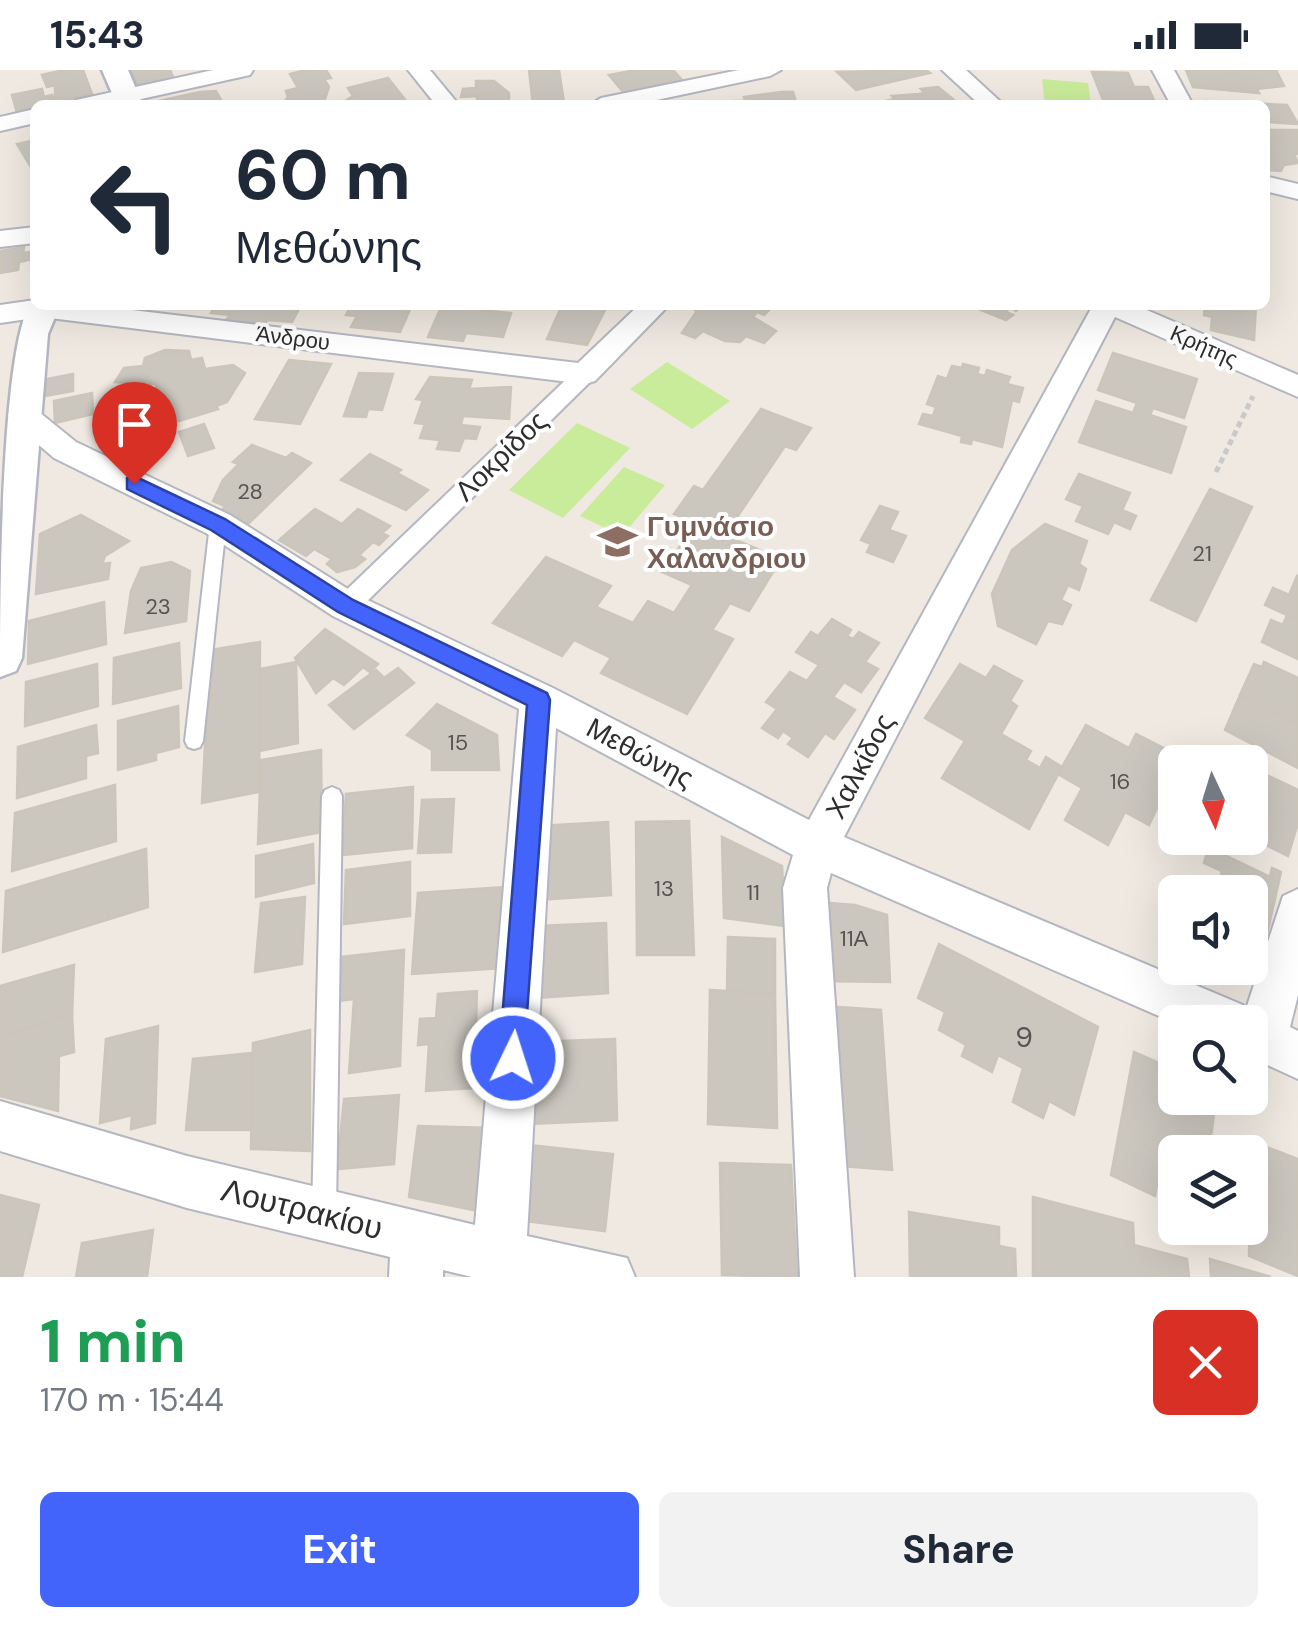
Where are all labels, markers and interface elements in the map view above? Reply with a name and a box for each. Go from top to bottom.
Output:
text: 15:43 [50,10,145,60]
text: 60 m [235,130,411,221]
icon: left [70,140,200,270]
text: Μεθώνης [235,218,422,277]
street label: Κρήτης [1166,318,1242,374]
street label: Άνδρου [254,319,332,357]
pin [92,382,177,485]
icon: arrive [107,397,162,452]
street label: Λοκρίδος [447,403,555,509]
house number: 28 [237,477,263,506]
place label: Γυμνάσιο Χαλανδριου [647,508,806,577]
school or university icon: Γυμνάσιο Χαλανδριου [596,521,638,563]
house number: 21 [1192,539,1212,568]
house number: 23 [145,592,171,621]
street label: Χαλκίδος [817,707,903,825]
street label: Μεθώνης [580,709,700,797]
house number: 15 [448,728,468,757]
north arrow [1158,745,1268,855]
map controls [1158,745,1268,1245]
house number: 16 [1110,767,1130,796]
house number: 13 [654,874,674,903]
button: sound [1158,875,1268,985]
house number: 11 [746,878,760,907]
house number: 11Α [840,924,869,953]
button: search [1158,1005,1268,1115]
position arrow [461,1006,565,1110]
house number: 9 [1015,1019,1033,1056]
button: layers [1158,1135,1268,1245]
street label: Λουτρακίου [217,1169,387,1249]
text: 1 min [40,1302,186,1381]
button: close [1153,1310,1258,1415]
text: 170 m · 15:44 [40,1379,224,1421]
button: Exit [40,1492,639,1607]
button: Share [659,1492,1258,1607]

